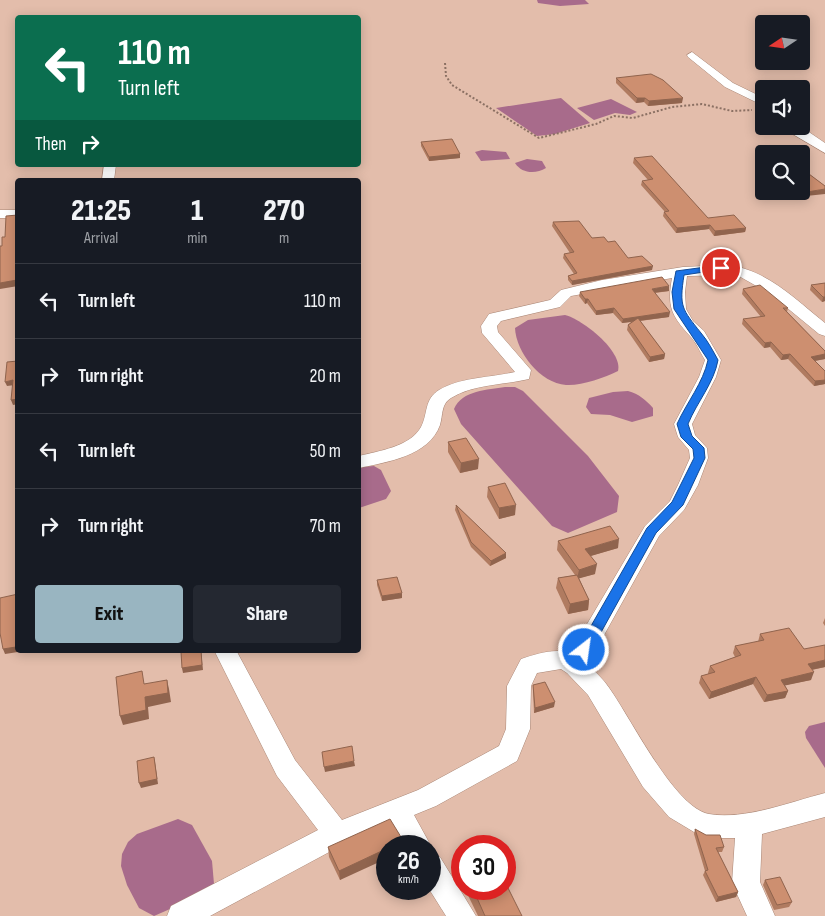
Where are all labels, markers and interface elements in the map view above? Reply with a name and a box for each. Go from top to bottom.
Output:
north arrow [755,15,810,70]
map controls [755,15,810,200]
text: 110 m [118,32,191,75]
icon: left [35,35,100,100]
text: Turn left [118,75,180,102]
button: sound [755,80,810,135]
icon: right [76,130,104,158]
text: Then [35,133,66,156]
button: search [755,145,810,200]
text: 21:25 [71,193,131,229]
text: 1 [191,193,203,229]
text: 270 [263,193,305,229]
text: Arrival [84,229,118,248]
text: min [187,229,207,248]
text: m [279,229,289,248]
pin [700,247,742,289]
icon: arrive [707,254,735,282]
icon: left [35,287,63,315]
text: Turn left [78,290,135,313]
text: 110 m [304,290,341,313]
icon: right [35,362,63,390]
text: Turn right [78,365,143,388]
text: 20 m [309,365,341,388]
icon: left [35,437,63,465]
text: Turn left [78,440,135,463]
text: 50 m [310,440,341,463]
icon: right [35,512,63,540]
text: Turn right [78,515,143,538]
text: 70 m [310,515,341,538]
button: Exit [35,585,183,643]
button: Share [193,585,341,643]
position arrow [557,623,609,675]
speed limit sign: 30 [451,835,516,900]
text: 26 [397,846,420,877]
text: km/h [398,872,419,887]

